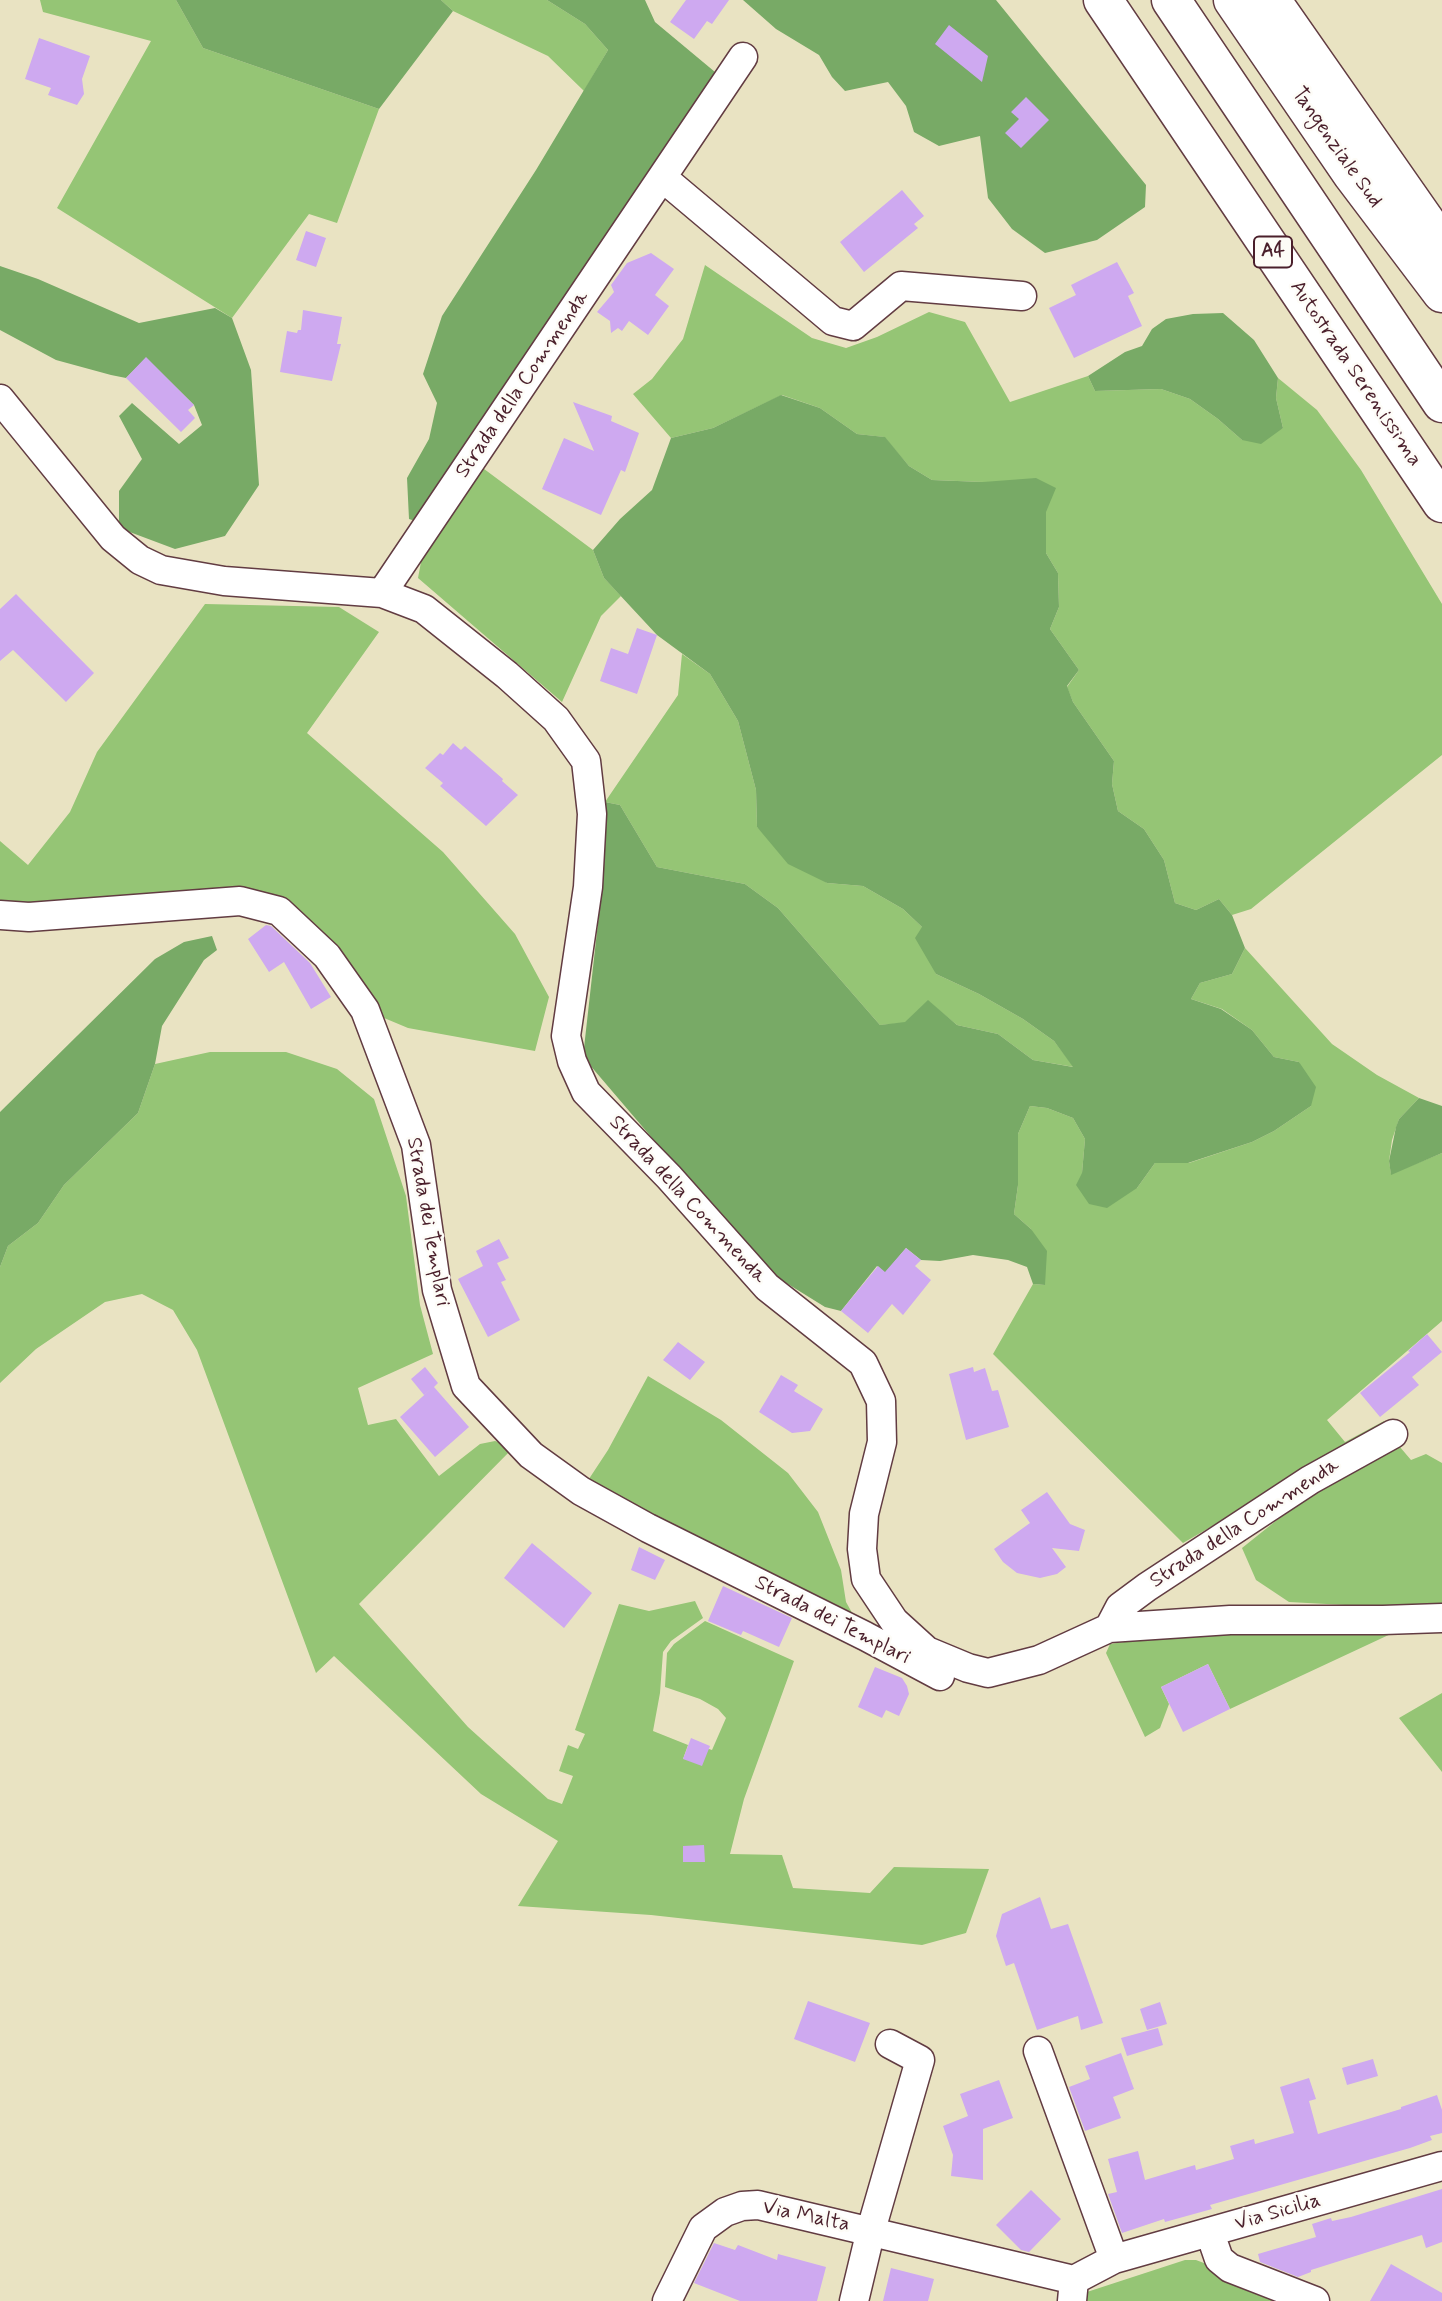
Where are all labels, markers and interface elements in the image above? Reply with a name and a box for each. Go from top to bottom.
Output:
street label: Tangenziale Sud [1285,83,1387,213]
road number: A4 [1254,236,1292,268]
street label: Autostrada Serenissima [1283,276,1427,472]
street label: Strada della Commenda [451,287,595,483]
street label: Strada della Commenda [603,1111,771,1289]
street label: Strada dei Templari [400,1136,454,1308]
street label: Strada della Commenda [1146,1453,1344,1595]
street label: Strada dei Templari [750,1571,914,1671]
street label: Via Sicilia [1232,2189,1324,2237]
street label: Via Malta [760,2195,852,2239]

